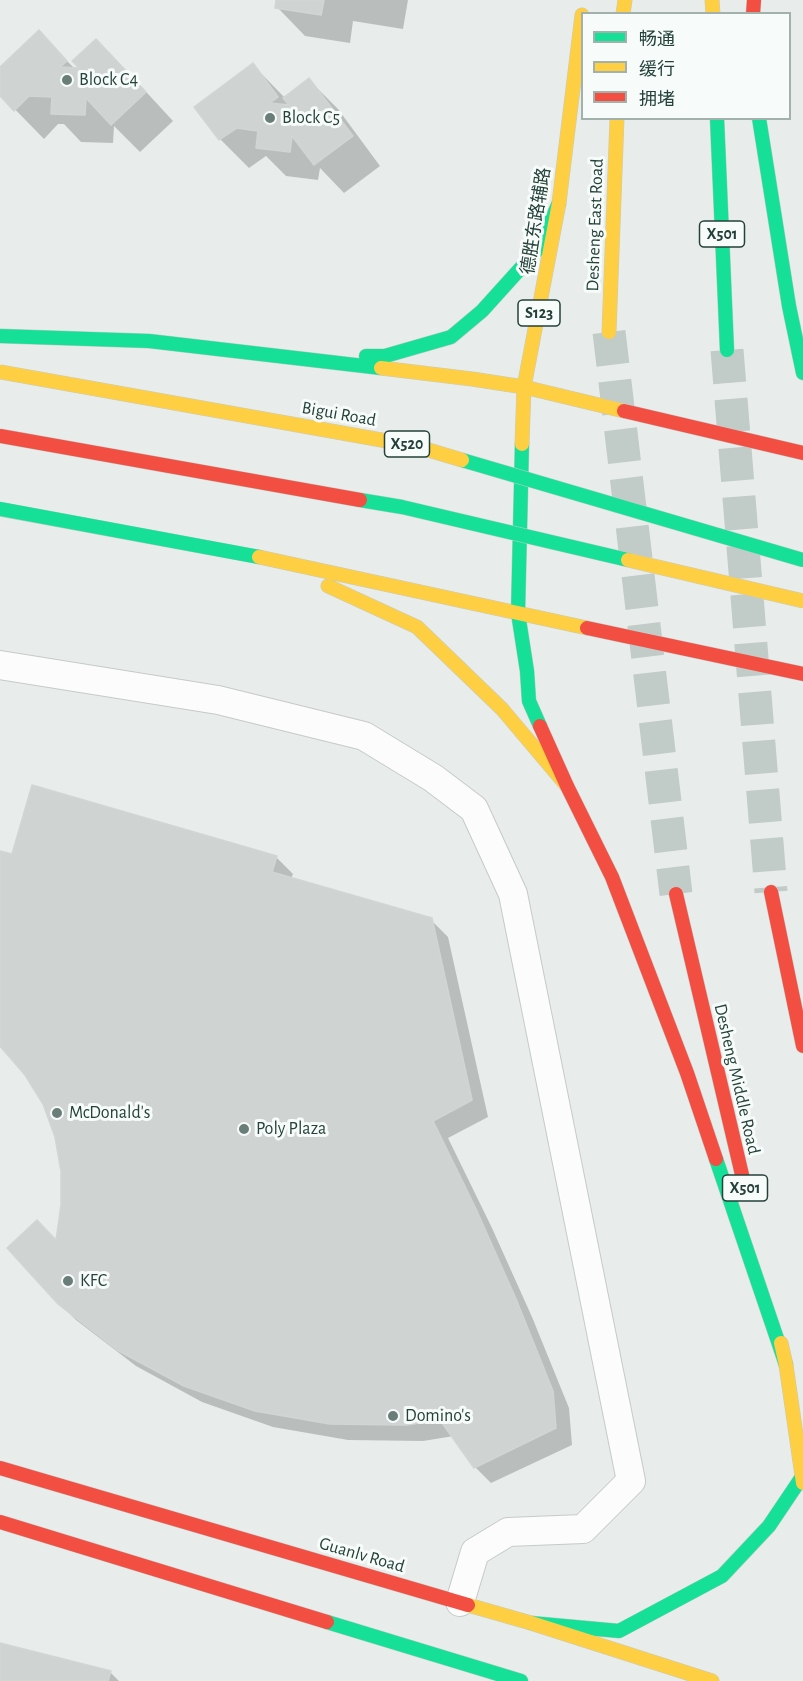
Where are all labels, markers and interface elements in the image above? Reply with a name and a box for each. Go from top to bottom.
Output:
legend [581,12,791,120]
text: 畅通 [639,31,675,49]
text: 缓行 [639,61,675,79]
place label: Block C4 [79,69,138,91]
marker: Block C4 [60,73,74,87]
text: 拥堵 [639,91,675,109]
place label: Block C5 [282,107,340,129]
marker: Block C5 [263,111,277,125]
street label: Desheng East Road [582,158,608,292]
street label: 德胜东路辅路 [517,166,555,276]
road number: X501 [700,221,744,247]
road number: S123 [518,300,560,326]
street label: Bigui Road [300,397,378,431]
road number: X520 [384,431,430,457]
street label: Desheng Middle Road [709,1002,765,1156]
place label: McDonald's [69,1102,151,1124]
marker: McDonald's [50,1106,64,1120]
place label: Poly Plaza [256,1118,326,1140]
marker: Poly Plaza [237,1122,251,1136]
road number: X501 [722,1175,768,1201]
place label: KFC [80,1270,107,1292]
marker: KFC [61,1274,75,1288]
place label: Domino's [405,1405,471,1427]
marker: Domino's [386,1409,400,1423]
street label: Guanlv Road [317,1533,407,1577]

